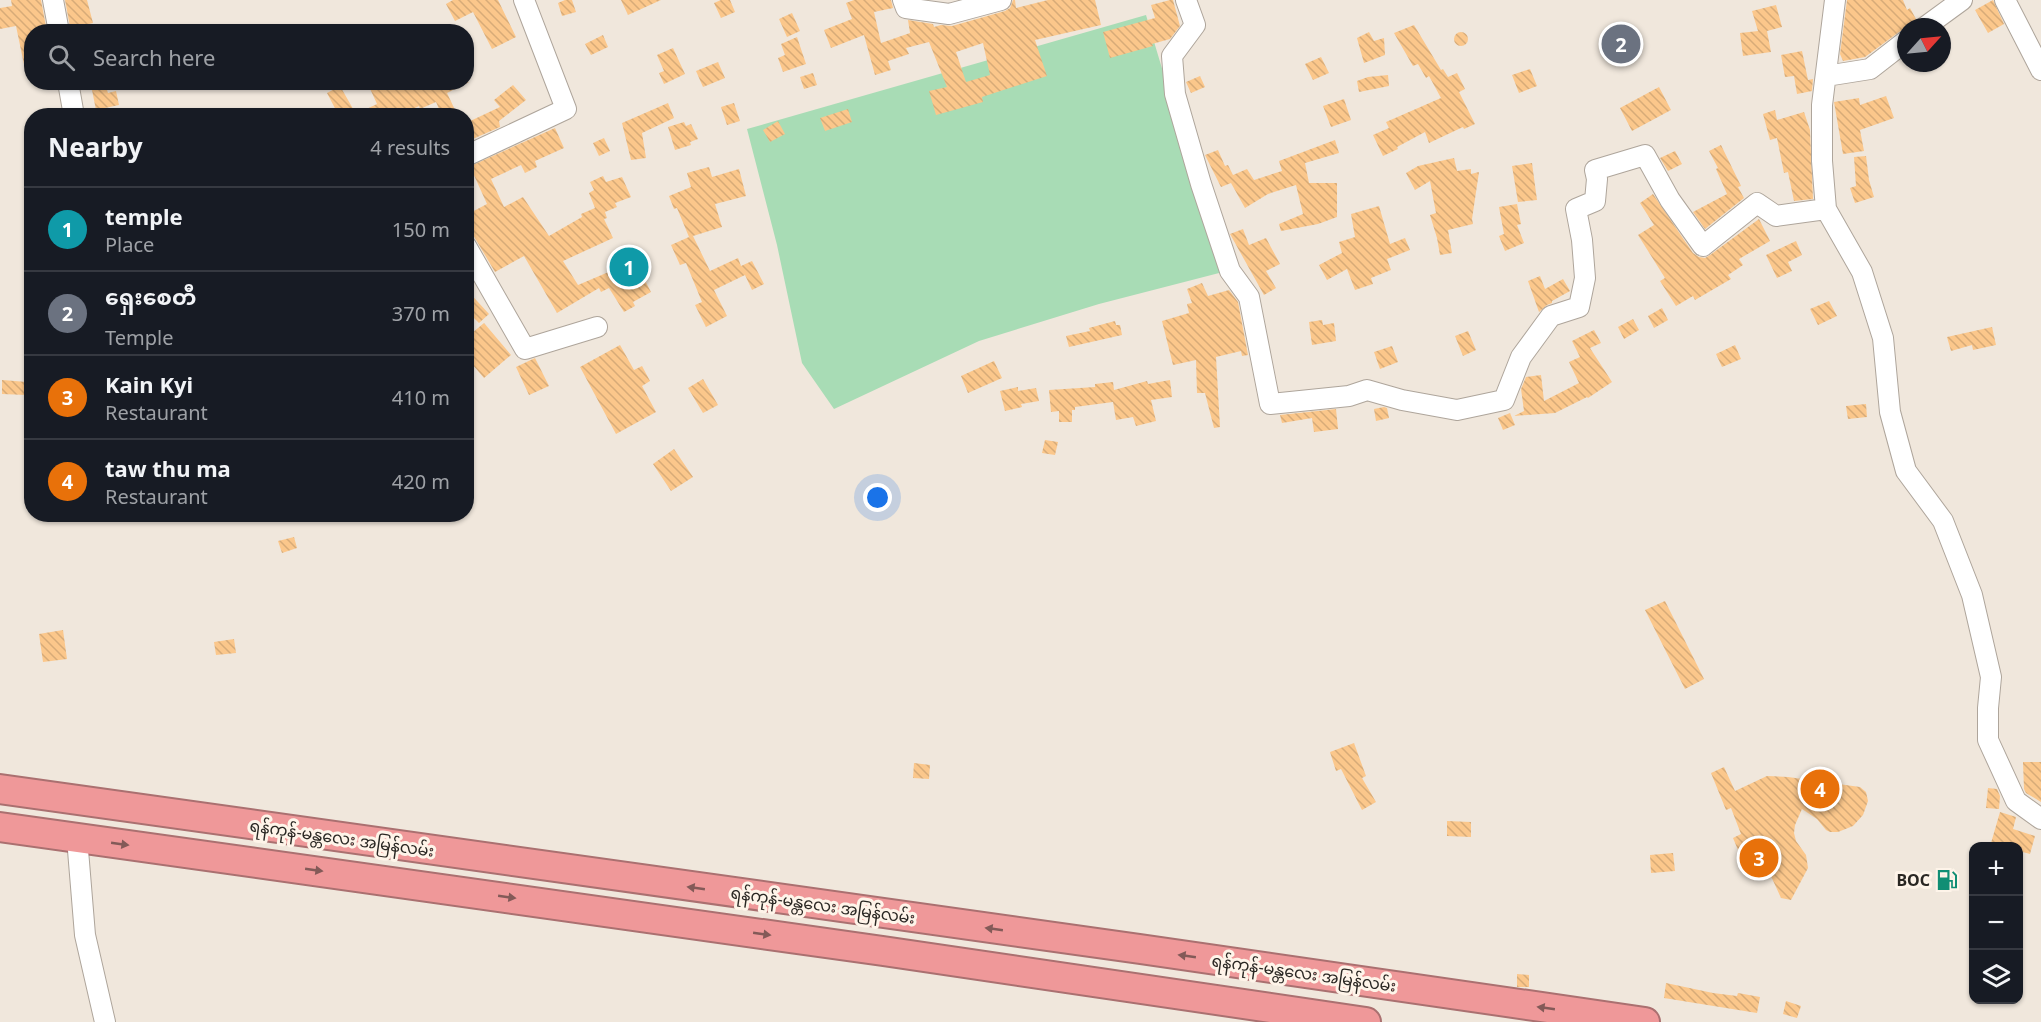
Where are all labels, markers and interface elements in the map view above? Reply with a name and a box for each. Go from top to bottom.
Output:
north arrow [1897,18,1951,72]
pin: 2 [1602,22,1640,66]
search box [24,24,474,90]
icon: search [45,41,78,74]
text: Search here [93,42,215,72]
text: Nearby [48,129,143,165]
text: 4 results [370,134,450,161]
text: temple [105,201,183,231]
text: 1 [62,216,73,243]
text: 150 m [392,216,450,243]
text: Place [105,231,154,258]
pin: 1 [610,244,648,290]
text: ရှေးစေတီ [105,281,196,311]
text: 2 [62,300,73,327]
text: 370 m [392,300,450,327]
text: Temple [105,324,173,351]
text: Kain Kyi [105,369,193,399]
text: 3 [62,384,73,411]
text: 410 m [392,384,450,411]
text: Restaurant [105,399,208,426]
text: taw thu ma [105,453,231,483]
text: 4 [62,468,73,495]
text: 420 m [392,468,450,495]
text: Restaurant [105,483,208,510]
your location [863,483,892,512]
pin: 4 [1800,766,1840,812]
street label: ရန်ကုန်-မန္တလေး အမြန်လမ်း [248,814,436,866]
pin: 3 [1740,836,1778,880]
one-way arrow [111,839,130,849]
map controls [1969,842,2023,1004]
button: + [1969,842,2023,896]
one-way arrow [304,866,323,875]
fuel station icon: BOC [1935,868,1959,892]
place label: BOC [1896,869,1930,891]
street label: ရန်ကုန်-မန္တလေး အမြန်လမ်း [729,881,917,933]
one-way arrow [687,883,706,892]
one-way arrow [497,893,516,902]
button: − [1969,896,2023,950]
one-way arrow [984,924,1003,933]
one-way arrow [753,929,772,938]
street label: ရန်ကုန်-မန္တလေး အမြန်လမ်း [1210,949,1398,1001]
button: layers [1969,950,2023,1004]
one-way arrow [1177,951,1196,960]
one-way arrow [1536,1004,1555,1013]

